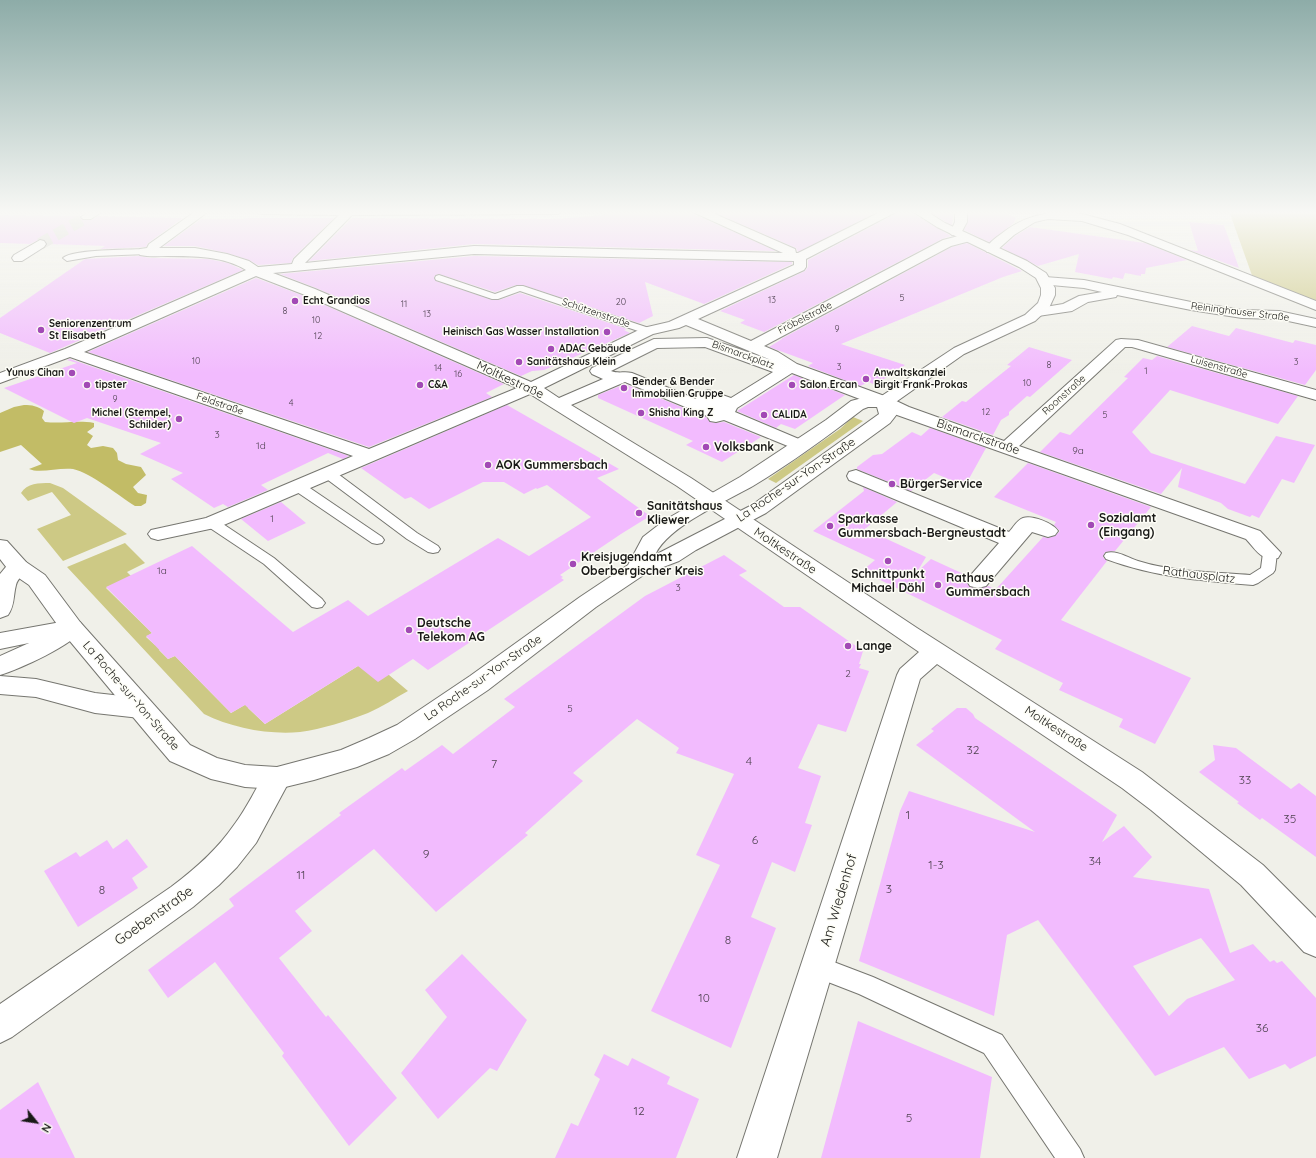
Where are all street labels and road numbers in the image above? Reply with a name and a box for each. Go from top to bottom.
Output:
street label: Schützenstraße [560,296,632,330]
street label: Fröbelstraße [776,299,834,337]
street label: Reininghauser Straße [1190,300,1290,324]
street label: Bismarckplatz [710,338,776,372]
street label: Luisenstraße [1189,353,1249,381]
street label: Moltkestraße [474,358,546,402]
street label: Roonstraße [1040,372,1088,418]
street label: Feldstraße [195,390,245,418]
street label: Bismarckstraße [935,416,1021,458]
street label: La Roche-sur-Yon-Straße [734,435,858,525]
street label: Moltkestraße [751,525,819,577]
street label: Rathausplatz [1162,563,1236,587]
street label: La Roche-sur-Yon-Straße [421,632,545,724]
street label: La Roche-sur-Yon-Straße [80,638,182,754]
street label: Moltkestraße [1022,703,1090,755]
street label: Am Wiedenhof [817,852,861,948]
street label: Goebenstraße [112,883,196,949]

